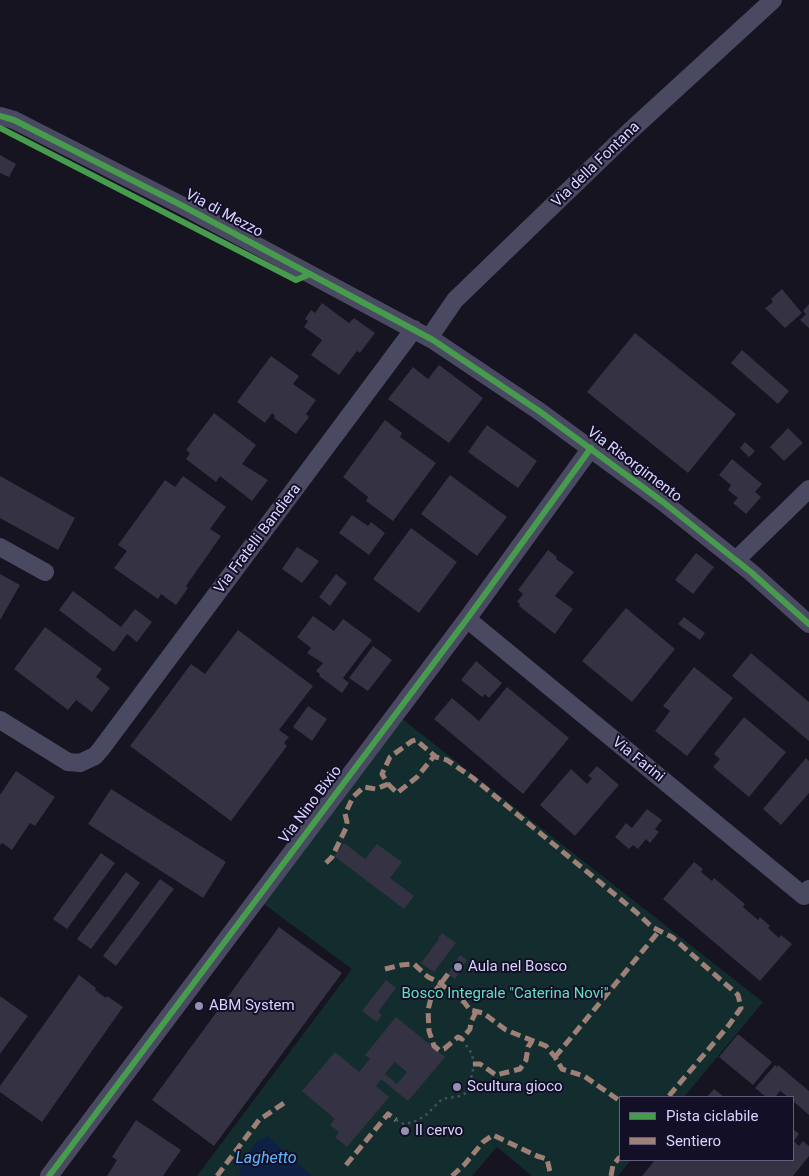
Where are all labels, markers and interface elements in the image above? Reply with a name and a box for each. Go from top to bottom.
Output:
street label: Via della Fontana [548,119,644,211]
street label: Via di Mezzo [182,186,266,242]
street label: Via Risorgimento [583,424,685,506]
street label: Via Fratelli Bandiera [211,481,305,597]
street label: Via Farini [608,734,668,786]
street label: Via Nino Bixio [276,763,346,847]
place label: Aula nel Bosco [468,958,567,976]
marker: Aula nel Bosco [452,961,464,973]
park label: Bosco Integrale "Caterina Novi" [401,985,609,1003]
place label: ABM System [209,997,295,1015]
marker: ABM System [193,1000,205,1012]
place label: Scultura gioco [467,1078,563,1096]
marker: Scultura gioco [451,1081,463,1093]
legend [619,1096,794,1161]
text: Pista ciclabile [666,1107,758,1125]
place label: Il cervo [415,1122,463,1140]
marker: Il cervo [399,1125,411,1137]
text: Sentiero [666,1132,721,1150]
water label: Laghetto [235,1149,297,1169]

